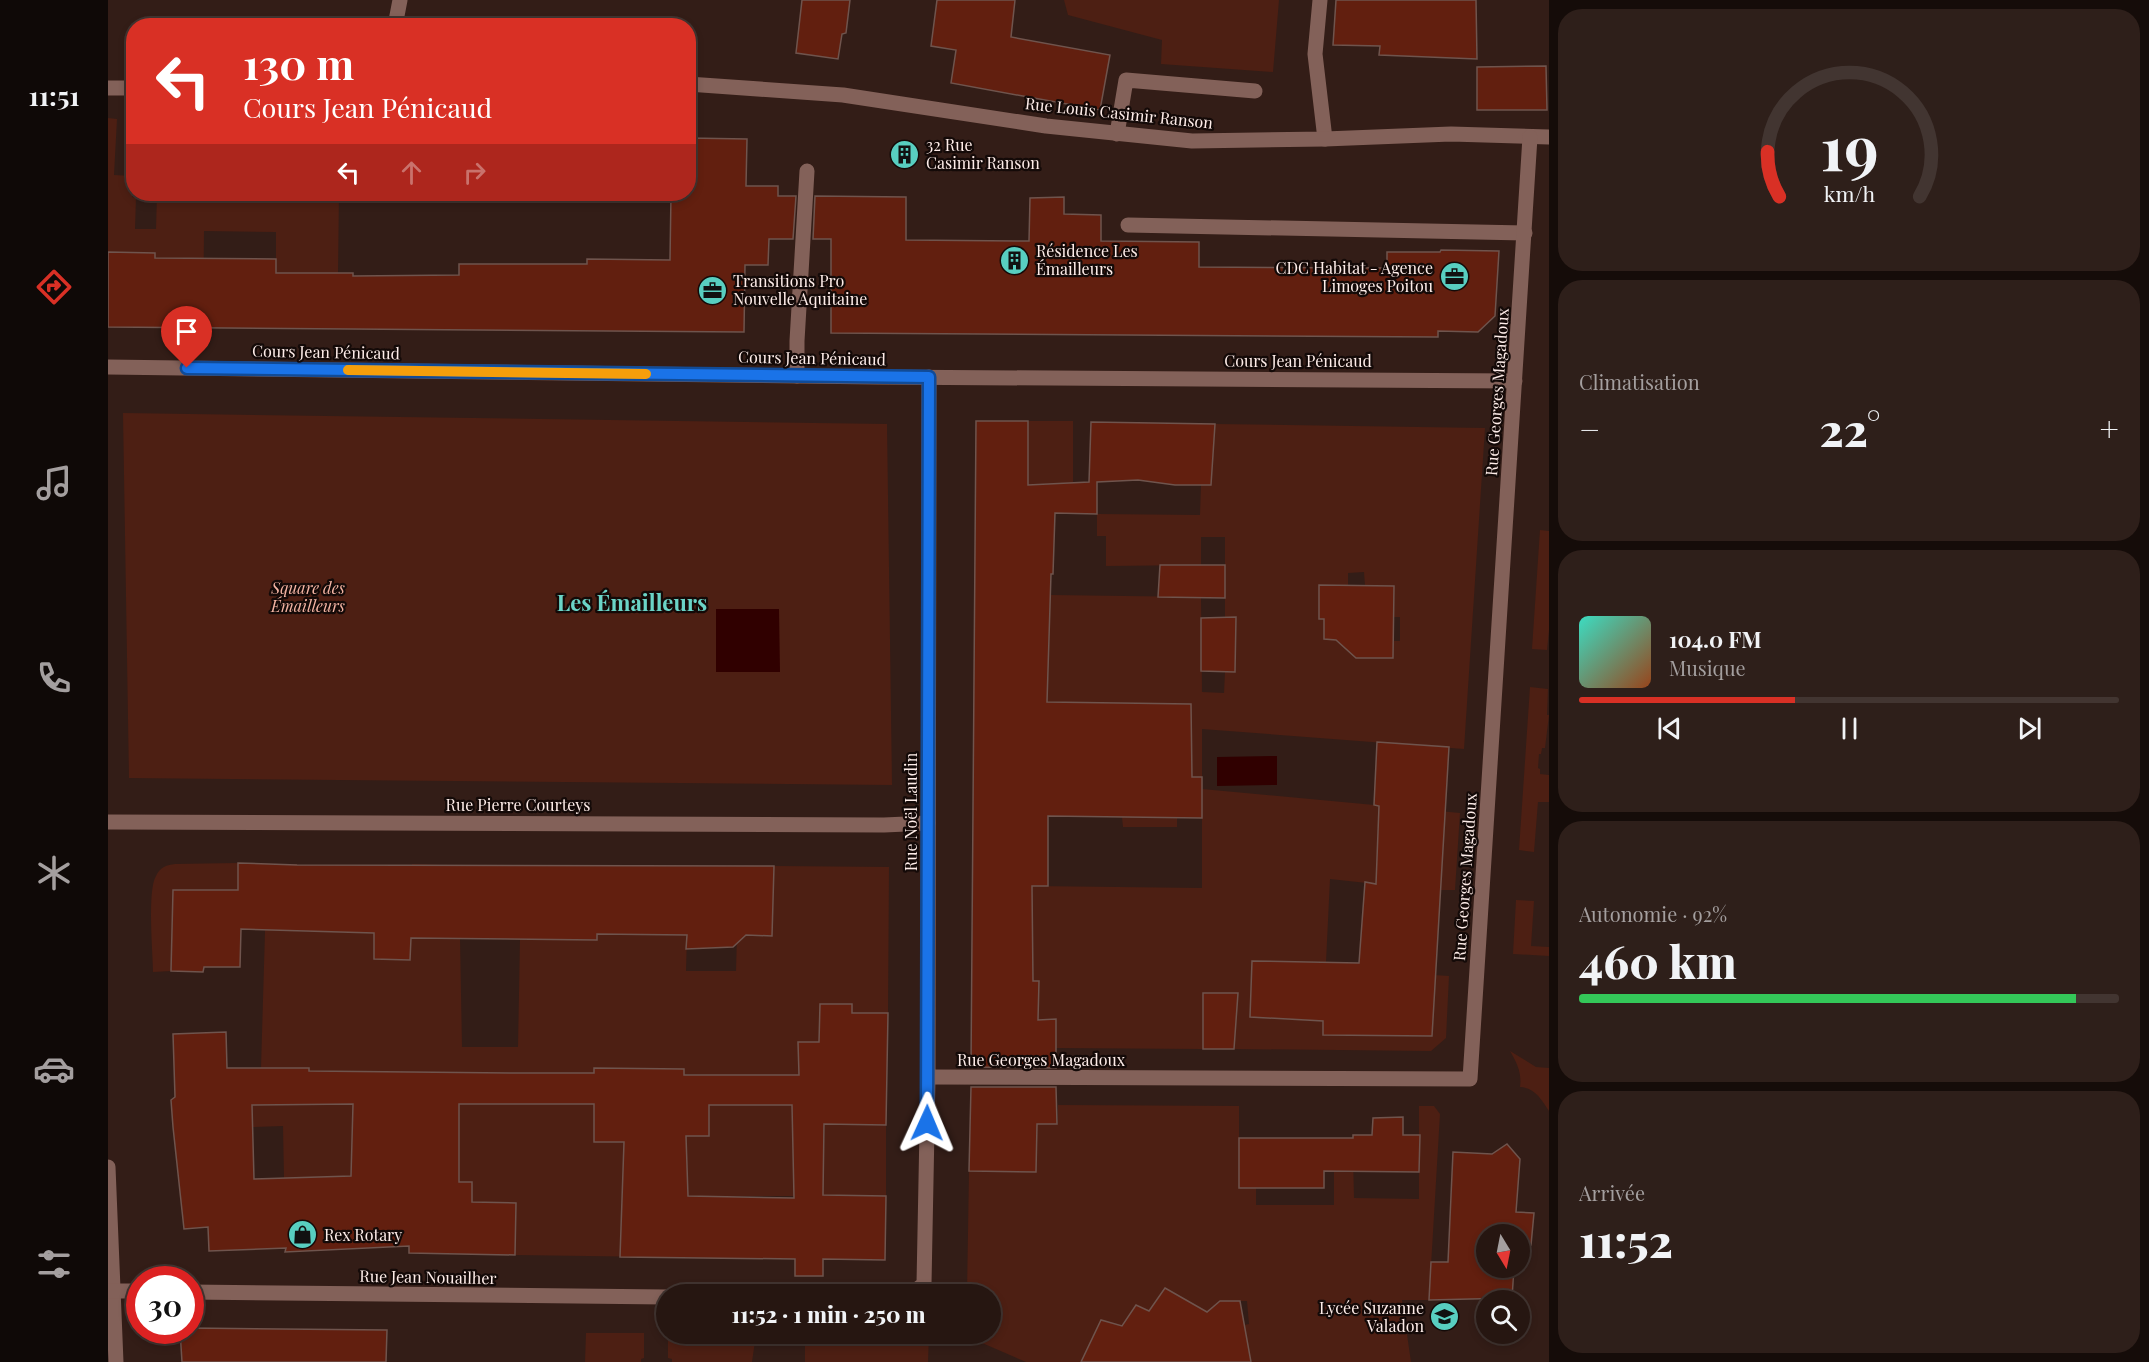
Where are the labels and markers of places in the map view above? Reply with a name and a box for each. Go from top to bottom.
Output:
place label: 32 Rue Casimir Ranson [926,134,1040,173]
building icon: 32 Rue Casimir Ranson [889,138,921,170]
place label: Résidence Les Émailleurs [1036,240,1138,279]
building icon: Résidence Les Émailleurs [999,244,1031,276]
place label: CDC Habitat - Agence Limoges Poitou [1275,257,1433,296]
office icon: CDC Habitat - Agence Limoges Poitou [1438,261,1470,293]
place label: Transitions Pro Nouvelle Aquitaine [733,270,867,309]
office icon: Transitions Pro Nouvelle Aquitaine [696,274,728,306]
pin [161,306,212,368]
shop icon: Rex Rotary [287,1219,319,1251]
place label: Rex Rotary [324,1224,402,1245]
place label: Lycée Suzanne Valadon [1319,1297,1424,1336]
school or university icon: Lycée Suzanne Valadon [1429,1301,1461,1333]

